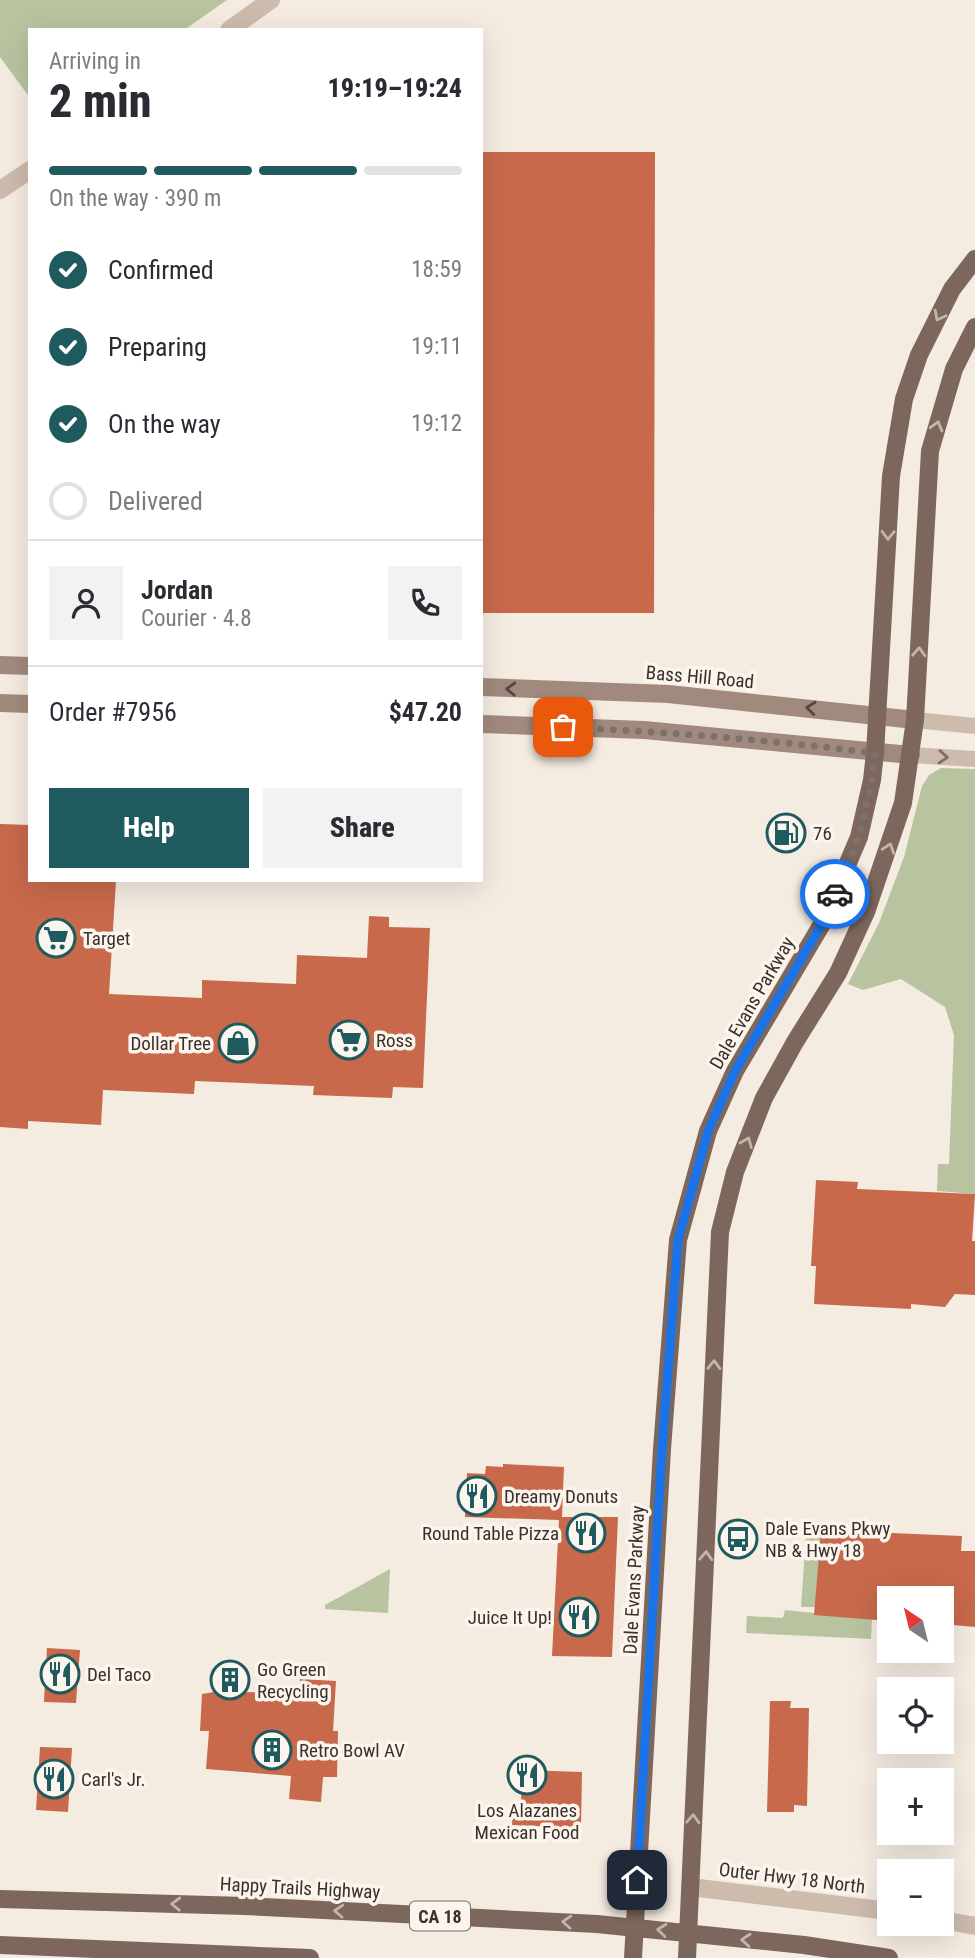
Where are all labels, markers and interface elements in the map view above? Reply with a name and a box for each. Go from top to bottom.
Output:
text: Arriving in [49,48,141,75]
text: 19:19–19:24 [328,73,462,103]
text: 2 min [49,74,152,128]
text: On the way · 390 m [49,185,221,212]
icon: check [49,251,87,289]
text: Confirmed [108,255,214,285]
text: 18:59 [411,256,462,283]
one-way arrow [933,309,947,321]
icon: check [49,328,87,366]
text: Preparing [108,332,207,362]
text: 19:11 [411,333,462,360]
icon: check [49,405,87,443]
text: On the way [108,409,221,439]
text: 19:12 [411,410,462,437]
one-way arrow [929,420,944,432]
text: Delivered [108,486,203,516]
one-way arrow [881,530,896,541]
button: person [49,566,123,640]
button: phone [388,566,462,640]
text: Jordan [141,575,213,605]
text: Courier · 4.8 [141,605,252,632]
one-way arrow [911,646,926,657]
street label: Bass Hill Road [645,661,755,693]
one-way arrow [505,681,516,696]
text: Order #7956 [49,697,177,727]
text: $47.20 [389,697,462,727]
pin [533,697,593,757]
one-way arrow [805,701,817,716]
icon: bag [544,708,582,746]
one-way arrow [938,749,949,764]
button: Help [49,788,249,868]
button: Share [263,788,462,868]
fuel station icon: 76 [765,812,807,854]
place label: 76 [813,822,832,845]
one-way arrow [881,842,895,854]
courier [800,859,870,929]
icon: car [816,875,854,913]
supermarket icon: Target [35,917,77,959]
place label: Target [83,927,130,950]
street label: Dale Evans Parkway [705,933,799,1073]
supermarket icon: Ross [328,1019,370,1061]
shop icon: Dollar Tree [217,1022,259,1064]
place label: Ross [376,1029,413,1052]
place label: Dollar Tree [130,1032,211,1055]
one-way arrow [738,1136,752,1148]
one-way arrow [706,1359,722,1370]
restaurant icon: Dreamy Donuts [456,1475,498,1517]
place label: Dreamy Donuts [504,1485,618,1508]
street label: Dale Evans Parkway [619,1505,649,1655]
restaurant icon: Round Table Pizza [565,1512,607,1554]
place label: Dale Evans Pkwy NB & Hwy 18 [765,1517,891,1562]
bus stop icon: Dale Evans Pkwy NB & Hwy 18 [717,1518,759,1560]
place label: Round Table Pizza [422,1522,559,1545]
one-way arrow [699,1550,714,1561]
north arrow [877,1586,954,1662]
map controls [877,1586,954,1936]
restaurant icon: Juice It Up! [558,1596,600,1638]
place label: Juice It Up! [468,1606,552,1629]
restaurant icon: Del Taco [39,1653,81,1695]
place label: Go Green Recycling [257,1658,329,1703]
building icon: Go Green Recycling [209,1659,251,1701]
place label: Del Taco [87,1663,151,1686]
button: locate [877,1677,954,1754]
building icon: Retro Bowl AV [251,1729,293,1771]
place label: Retro Bowl AV [299,1739,405,1762]
restaurant icon: Los Alazanes Mexican Food [506,1754,548,1796]
restaurant icon: Carl's Jr. [33,1758,75,1800]
place label: Carl's Jr. [81,1768,145,1791]
button: + [877,1768,954,1845]
place label: Los Alazanes Mexican Food [475,1799,579,1844]
one-way arrow [686,1813,701,1824]
pin [607,1850,667,1910]
street label: Outer Hwy 18 North [718,1858,866,1898]
button: − [877,1859,954,1936]
icon: home [618,1861,656,1899]
street label: Happy Trails Highway [219,1872,381,1904]
one-way arrow [171,1896,182,1911]
road number: CA 18 [410,1902,470,1930]
one-way arrow [334,1903,345,1918]
one-way arrow [561,1915,572,1930]
one-way arrow [656,1923,668,1938]
one-way arrow [741,1933,752,1948]

